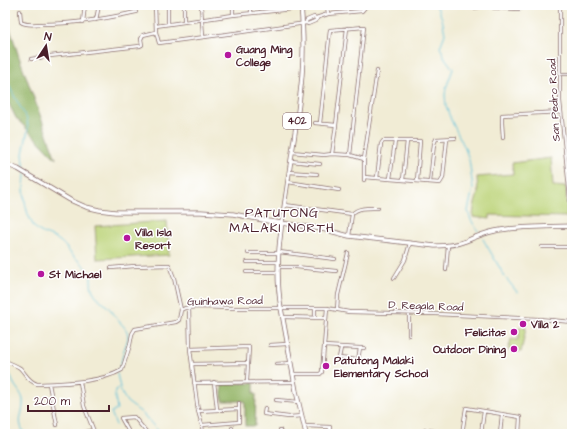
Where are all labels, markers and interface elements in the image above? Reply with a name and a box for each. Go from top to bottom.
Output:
north arrow [26,26,66,66]
text: N [43,29,53,45]
place label: Guang Ming College [236,42,293,72]
marker: Guang Ming College [223,50,233,60]
street label: San Pedro Road [544,58,564,142]
road number: 402 [283,113,311,129]
district label: PATUTONG MALAKI NORTH [229,204,335,237]
place label: Villa Isla Resort [134,225,172,253]
marker: Villa Isla Resort [122,233,132,243]
place label: St Michael [48,267,102,282]
marker: St Michael [36,269,46,279]
street label: Guinhawa Road [187,293,263,309]
street label: D. Regala Road [388,297,464,316]
place label: Villa 2 [530,317,560,332]
marker: Villa 2 [518,319,528,329]
place label: Felicitas [465,325,506,340]
marker: Felicitas [509,327,519,337]
place label: Outdoor Dining [433,342,506,359]
marker: Outdoor Dining [509,344,519,354]
place label: Patutong Malaki Elementary School [334,353,429,383]
marker: Patutong Malaki Elementary School [321,361,331,371]
scale bar [28,387,109,413]
text: 200 m [34,393,71,410]

